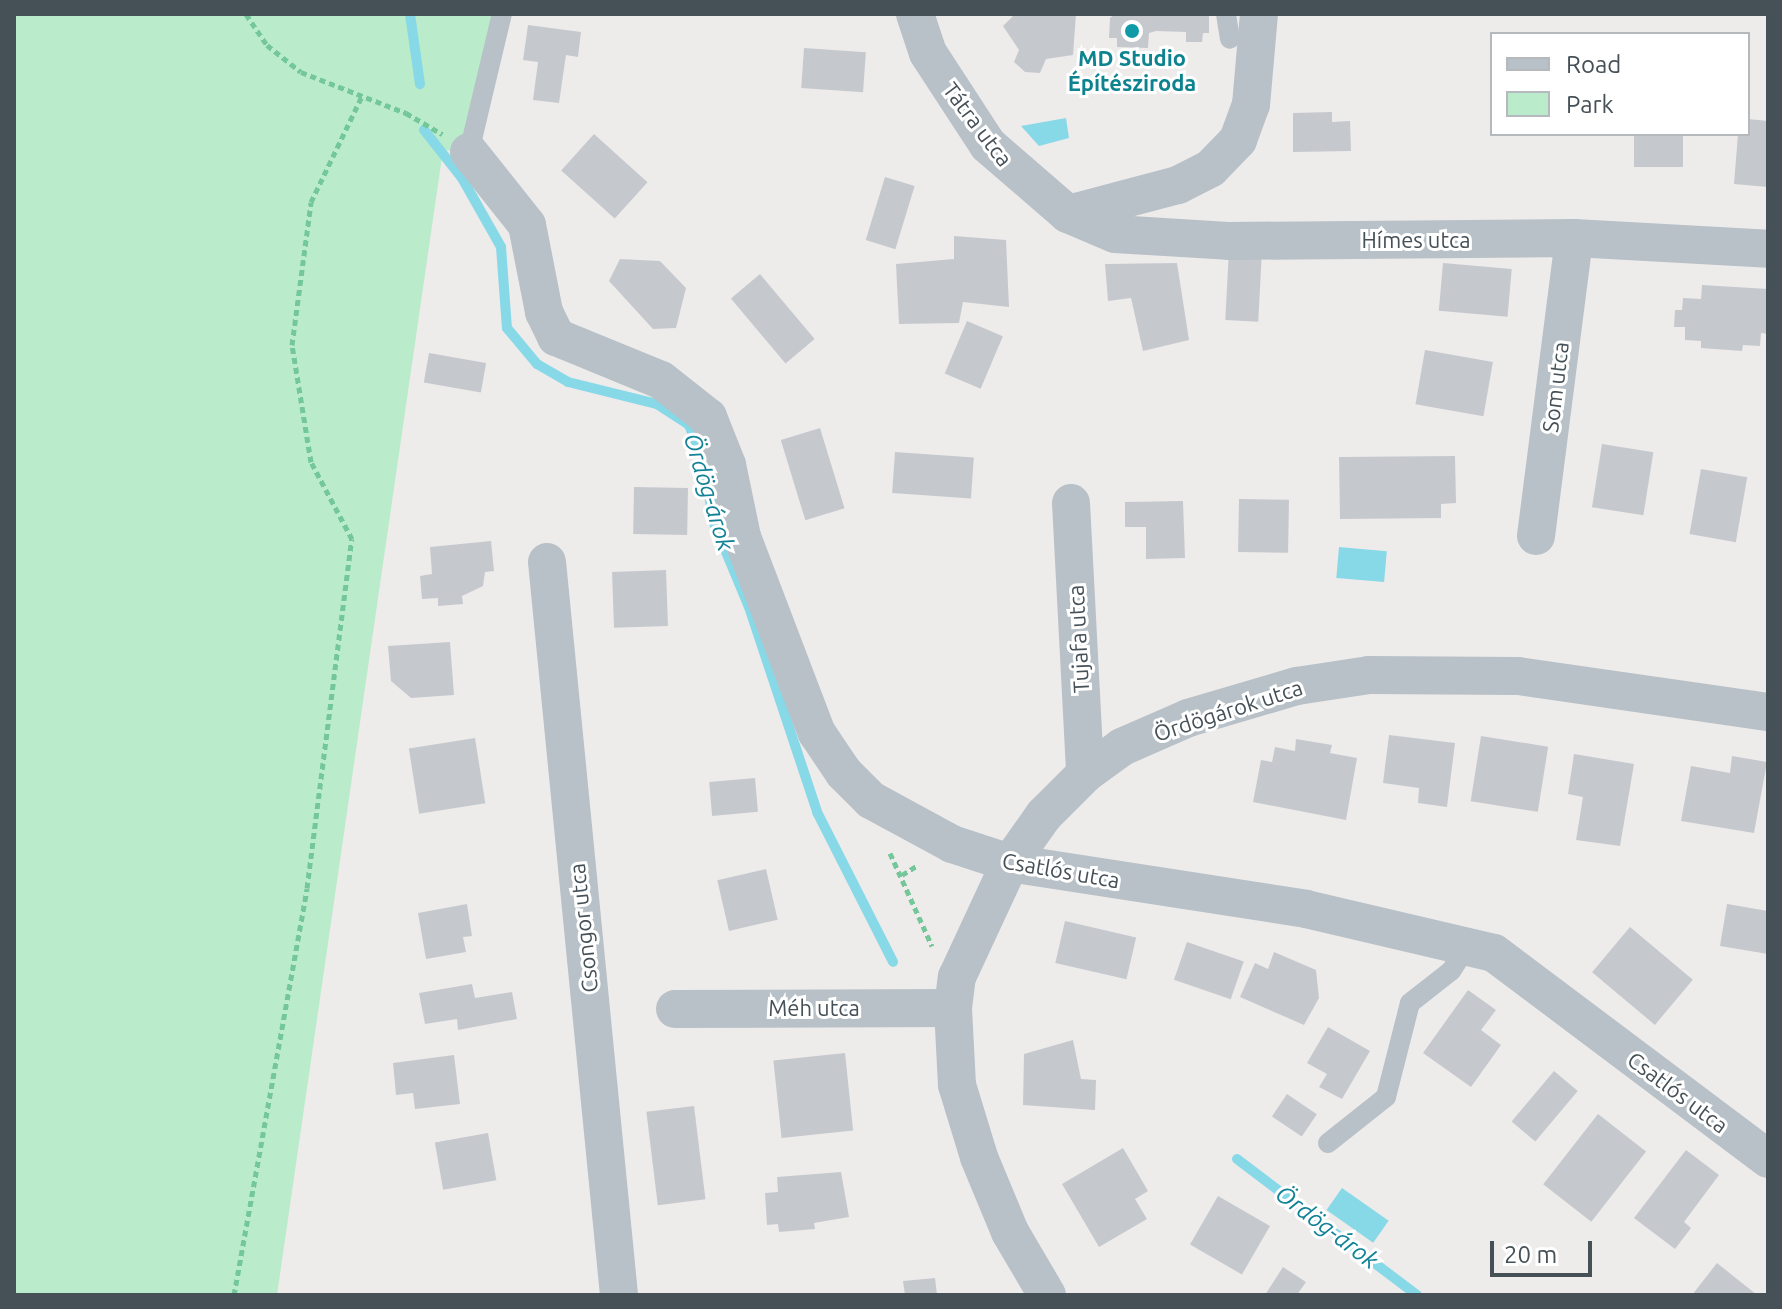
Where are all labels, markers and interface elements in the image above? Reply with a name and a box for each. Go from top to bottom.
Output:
marker: MD Studio Építésziroda [1123,22,1141,40]
legend [1490,32,1750,136]
place label: MD Studio Építésziroda [1068,44,1196,96]
text: Road [1566,51,1621,78]
street label: Tátra utca [938,77,1018,171]
text: Park [1566,91,1614,118]
street label: Hímes utca [1361,227,1471,253]
street label: Som utca [1536,340,1574,434]
water label: Ördög-árok [677,430,741,554]
street label: Tujafa utca [1062,584,1094,694]
street label: Ördögárok utca [1150,673,1306,747]
street label: Csatlós utca [1000,847,1122,893]
street label: Csongor utca [563,862,603,994]
street label: Méh utca [768,995,860,1021]
street label: Csatlós utca [1623,1046,1733,1138]
water label: Ördög-árok [1270,1179,1384,1275]
scale bar [1494,1225,1596,1275]
text: 20 m [1504,1241,1557,1268]

